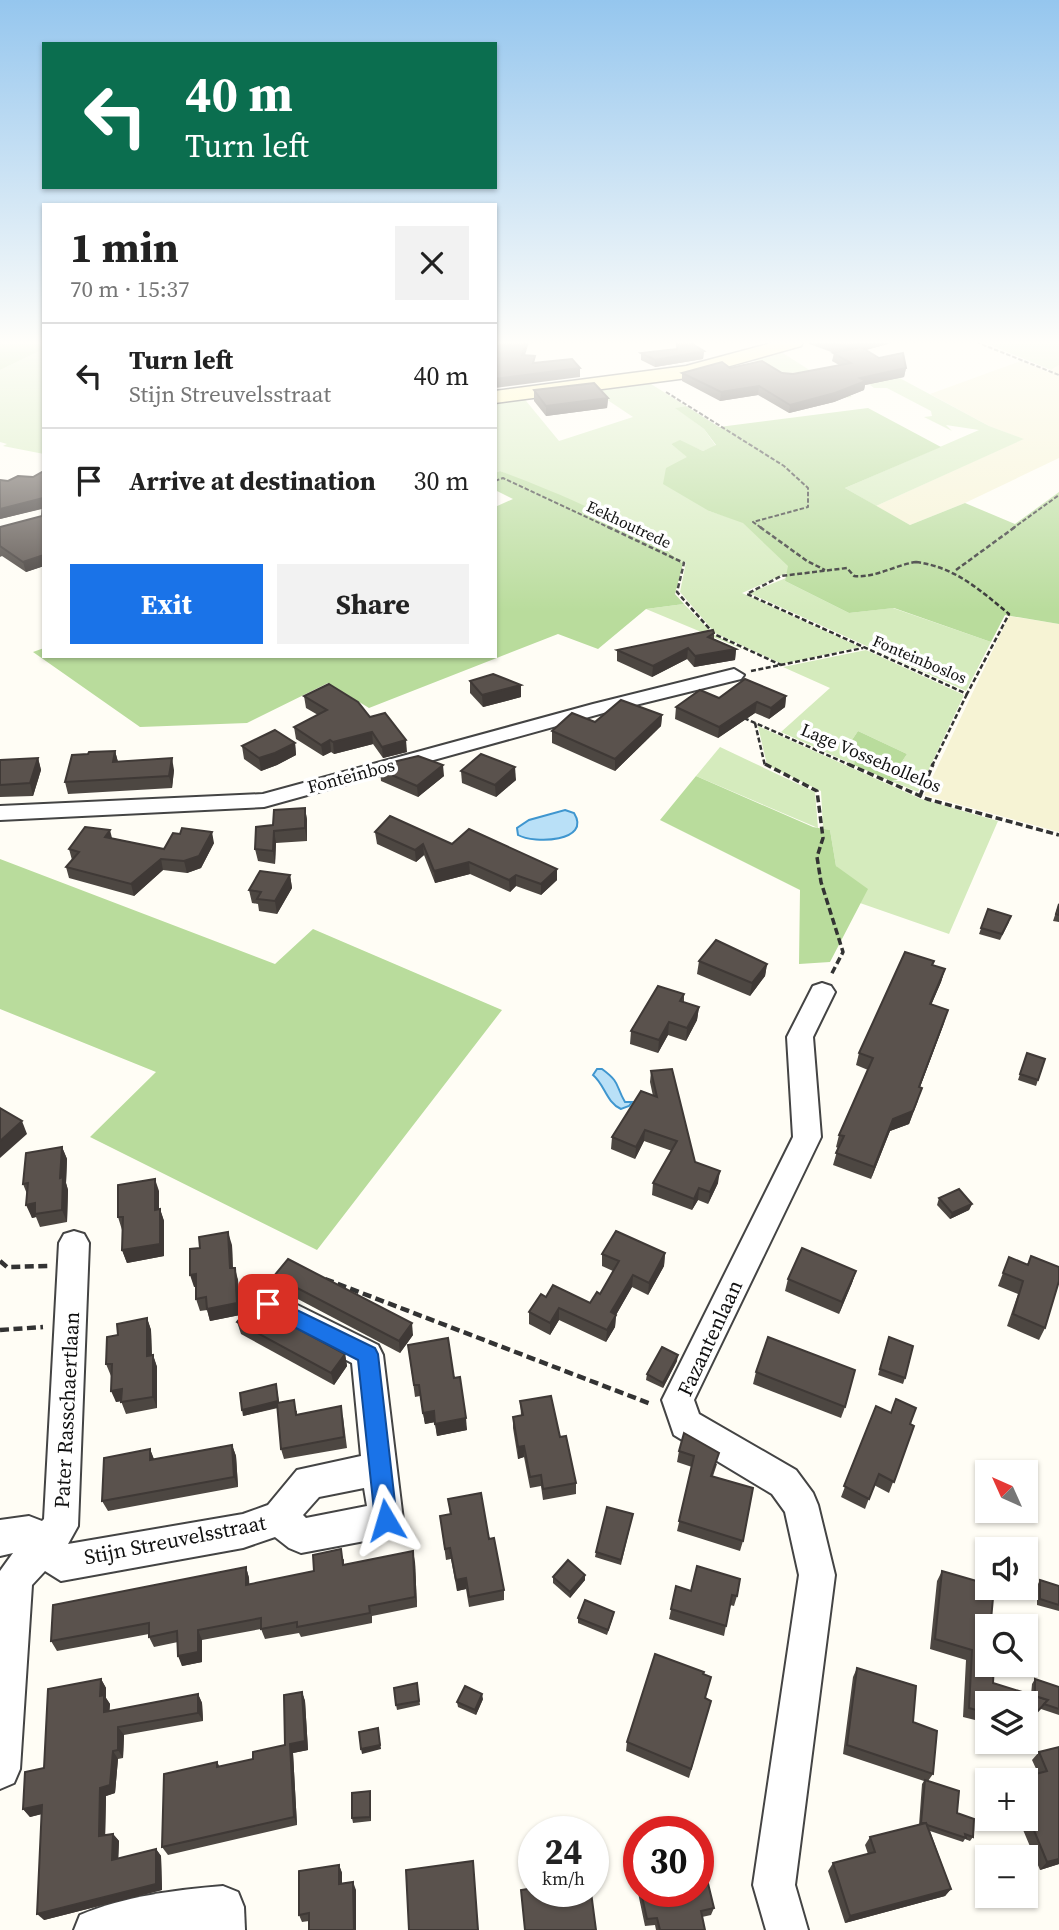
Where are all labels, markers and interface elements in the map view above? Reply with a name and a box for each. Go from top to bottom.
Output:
text: 40 m [185,60,293,127]
icon: left [70,70,161,161]
text: Turn left [185,124,309,168]
text: 1 min [70,218,179,276]
button: close [395,226,469,300]
text: 70 m · 15:37 [70,273,190,305]
text: Turn left [129,342,233,378]
icon: left [70,357,108,395]
text: 40 m [414,358,469,394]
text: Stijn Streuvelsstraat [129,378,331,410]
icon: arrive [70,462,108,500]
text: Arrive at destination [129,463,376,499]
text: 30 m [414,463,469,499]
street label: Eekhoutrede [583,495,675,553]
button: Exit [70,564,263,644]
button: Share [277,564,469,644]
street label: Fonteinboslos [870,629,970,689]
street label: Lage Vossehollelos [797,717,945,798]
street label: Fonteinbos [304,752,398,799]
pin [238,1274,298,1334]
street label: Fazantenlaan [670,1275,749,1401]
icon: arrive [249,1285,287,1323]
street label: Pater Rasschaertlaan [47,1311,86,1509]
north arrow [975,1460,1038,1522]
map controls [975,1460,1038,1908]
position arrow [349,1483,423,1557]
street label: Stijn Streuvelsstraat [82,1508,268,1571]
button: sound [975,1537,1038,1600]
button: search [975,1614,1038,1677]
button: layers [975,1691,1038,1754]
button: + [975,1768,1038,1831]
speed limit sign: 30 [623,1816,714,1907]
text: 24 [545,1828,582,1876]
button: − [975,1845,1038,1908]
text: km/h [542,1866,585,1891]

